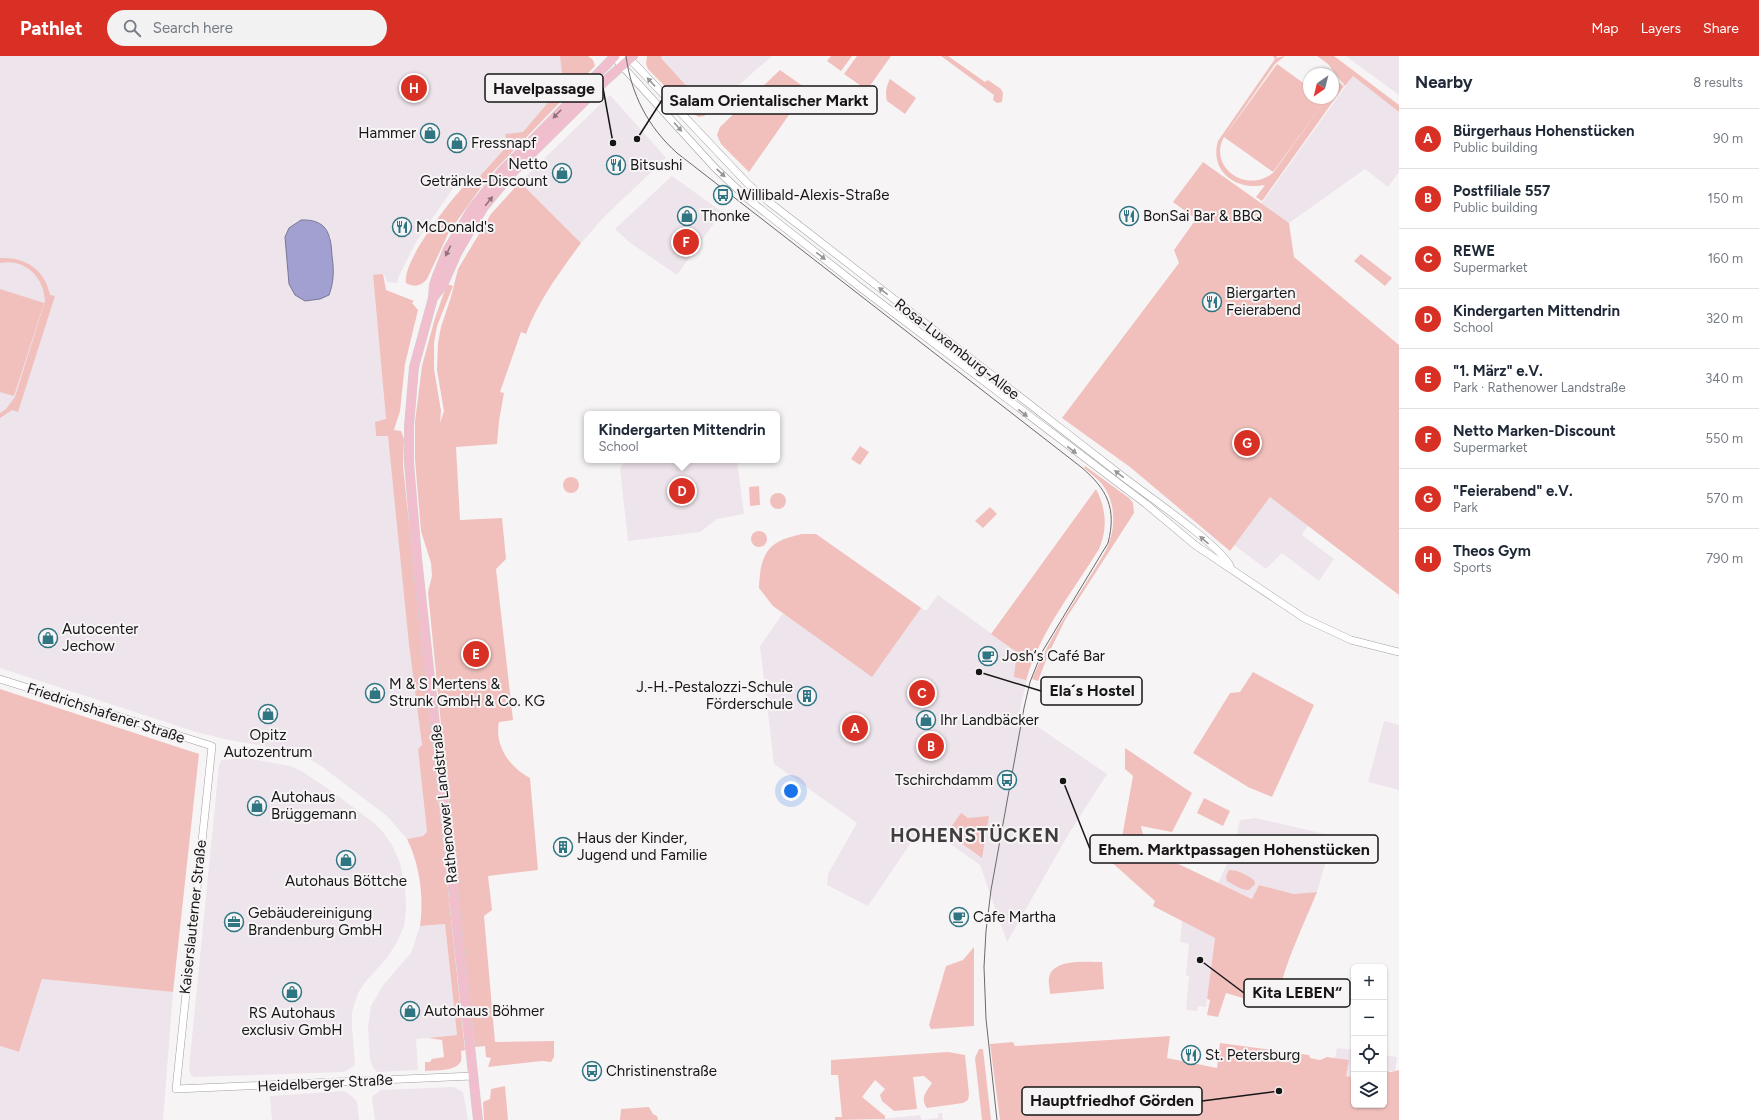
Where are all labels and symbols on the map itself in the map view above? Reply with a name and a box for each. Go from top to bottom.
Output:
north arrow [1303,68,1339,104]
pin: H [401,73,427,103]
callout: Havelpassage [485,74,603,102]
one-way arrow [647,77,656,87]
text: Havelpassage [493,79,595,98]
callout: Salam Orientalischer Markt [662,86,877,114]
text: Salam Orientalischer Markt [669,91,869,110]
one-way arrow [552,109,562,119]
shop icon: Hammer [419,122,441,144]
one-way arrow [673,123,682,132]
place label: Hammer [358,124,416,142]
shop icon: Fressnapf [446,132,468,154]
place label: Fressnapf [471,134,537,152]
restaurant icon: Bitsushi [605,154,627,176]
place label: Netto Getränke-Discount [420,155,548,190]
place label: Bitsushi [630,156,683,174]
shop icon: Netto Getränke-Discount [551,162,573,184]
one-way arrow [716,169,726,178]
bus stop icon: Willibald-Alexis-Straße [712,184,734,206]
place label: Willibald-Alexis-Straße [737,186,889,204]
one-way arrow [485,195,494,206]
shop icon: Thonke [676,205,698,227]
restaurant icon: BonSai Bar & BBQ [1118,205,1140,227]
place label: Thonke [701,207,750,225]
place label: BonSai Bar & BBQ [1143,207,1262,225]
restaurant icon: McDonald's [391,216,413,238]
place label: McDonald's [416,218,494,236]
pin: F [673,227,699,257]
one-way arrow [445,245,451,256]
one-way arrow [815,252,826,261]
place label: Biergarten Feierabend [1226,284,1301,319]
one-way arrow [878,287,889,295]
restaurant icon: Biergarten Feierabend [1201,291,1223,313]
street label: Rosa-Luxemburg-Allee [891,295,1023,403]
one-way arrow [1018,409,1029,417]
pin: G [1234,428,1260,458]
one-way arrow [1066,445,1077,454]
one-way arrow [1114,469,1125,478]
pin: D [669,476,695,506]
one-way arrow [1199,535,1210,544]
place label: Autocenter Jechow [62,620,138,655]
shop icon: Autocenter Jechow [37,627,59,649]
pin: E [463,639,489,669]
cafe icon: Josh‘s Café Bar [977,645,999,667]
place label: Josh‘s Café Bar [1002,647,1105,665]
place label: M & S Mertens & Strunk GmbH & Co. KG [389,675,545,710]
callout: Ela´s Hostel [1041,677,1142,705]
place label: J.-H.-Pestalozzi-Schule Förderschule [636,678,793,713]
pin: C [909,678,935,708]
street label: Friedrichshafener Straße [25,679,187,747]
text: Ela´s Hostel [1049,681,1135,700]
shop icon: M & S Mertens & Strunk GmbH & Co. KG [364,682,386,704]
building icon: J.-H.-Pestalozzi-Schule Förderschule [796,685,818,707]
shop icon: Opitz Autozentrum [257,703,279,725]
shop icon: Ihr Landbäcker [915,709,937,731]
place label: Ihr Landbäcker [940,711,1039,729]
pin: A [842,713,868,743]
street label: Rathenower Landstraße [427,724,461,884]
place label: Opitz Autozentrum [224,726,312,761]
pin: B [918,731,944,761]
bus stop icon: Tschirchdamm [996,769,1018,791]
place label: Tschirchdamm [895,771,993,789]
your location [781,781,801,801]
place label: Autohaus Brüggemann [271,788,357,823]
shop icon: Autohaus Brüggemann [246,795,268,817]
district label: HOHENSTÜCKEN [890,824,1060,847]
place label: Haus der Kinder, Jugend und Familie [577,829,707,864]
callout: Ehem. Marktpassagen Hohenstücken [1090,835,1378,863]
building icon: Haus der Kinder, Jugend und Familie [552,836,574,858]
street label: Kaiserslauterner Straße [176,839,210,995]
text: Ehem. Marktpassagen Hohenstücken [1098,840,1370,859]
shop icon: Autohaus Böttche [335,849,357,871]
place label: Autohaus Böttche [285,872,407,890]
place label: Gebäudereinigung Brandenburg GmbH [248,904,383,939]
cafe icon: Cafe Martha [948,906,970,928]
place label: Cafe Martha [973,908,1056,926]
office icon: Gebäudereinigung Brandenburg GmbH [223,911,245,933]
callout: Kita LEBEN“ [1244,979,1350,1007]
shop icon: RS Autohaus exclusiv GmbH [281,981,303,1003]
text: Kita LEBEN“ [1252,983,1342,1002]
shop icon: Autohaus Böhmer [399,1000,421,1022]
place label: Autohaus Böhmer [424,1002,544,1020]
place label: RS Autohaus exclusiv GmbH [241,1004,343,1039]
restaurant icon: St. Petersburg [1180,1044,1202,1066]
place label: St. Petersburg [1205,1046,1300,1064]
bus stop icon: Christinenstraße [581,1060,603,1082]
place label: Christinenstraße [606,1062,717,1080]
street label: Heidelberger Straße [257,1070,393,1096]
callout: Hauptfriedhof Görden [1022,1087,1202,1115]
text: Hauptfriedhof Görden [1030,1091,1194,1110]

